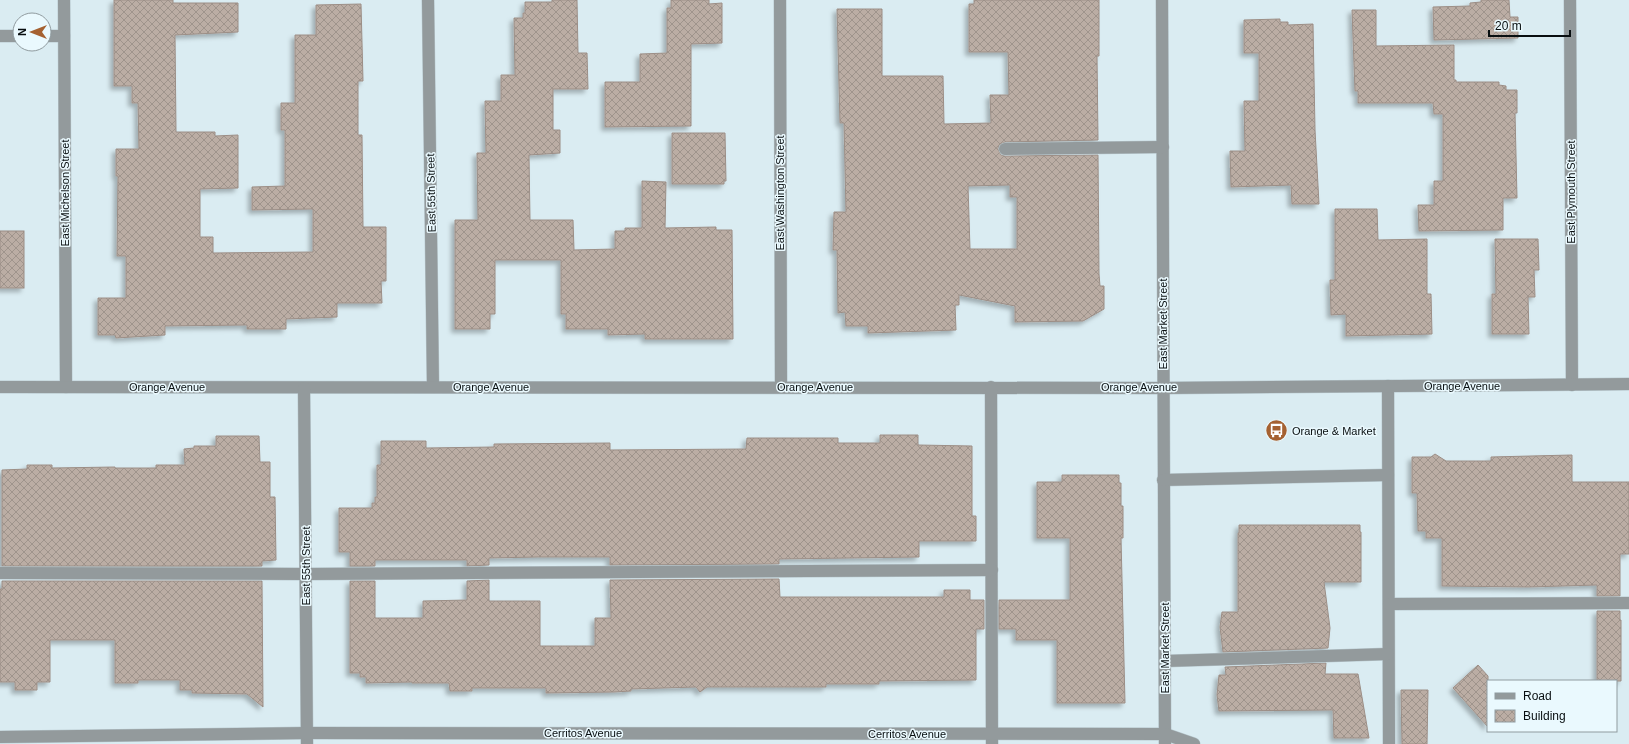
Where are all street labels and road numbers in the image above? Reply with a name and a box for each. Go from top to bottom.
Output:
street label: East Washington Street [774,135,786,251]
street label: East Michelson Street [59,140,71,247]
street label: East Plymouth Street [1565,140,1577,244]
street label: East 55th Street [424,153,438,233]
street label: East Market Street [1157,278,1169,370]
street label: Orange Avenue [1424,380,1500,392]
street label: Orange Avenue [129,381,205,393]
street label: Orange Avenue [453,381,529,393]
street label: Orange Avenue [777,381,853,393]
street label: Orange Avenue [1101,381,1177,393]
street label: East 55th Street [300,527,312,605]
street label: East Market Street [1159,602,1171,694]
street label: Cerritos Avenue [544,727,622,739]
street label: Cerritos Avenue [868,728,946,740]

